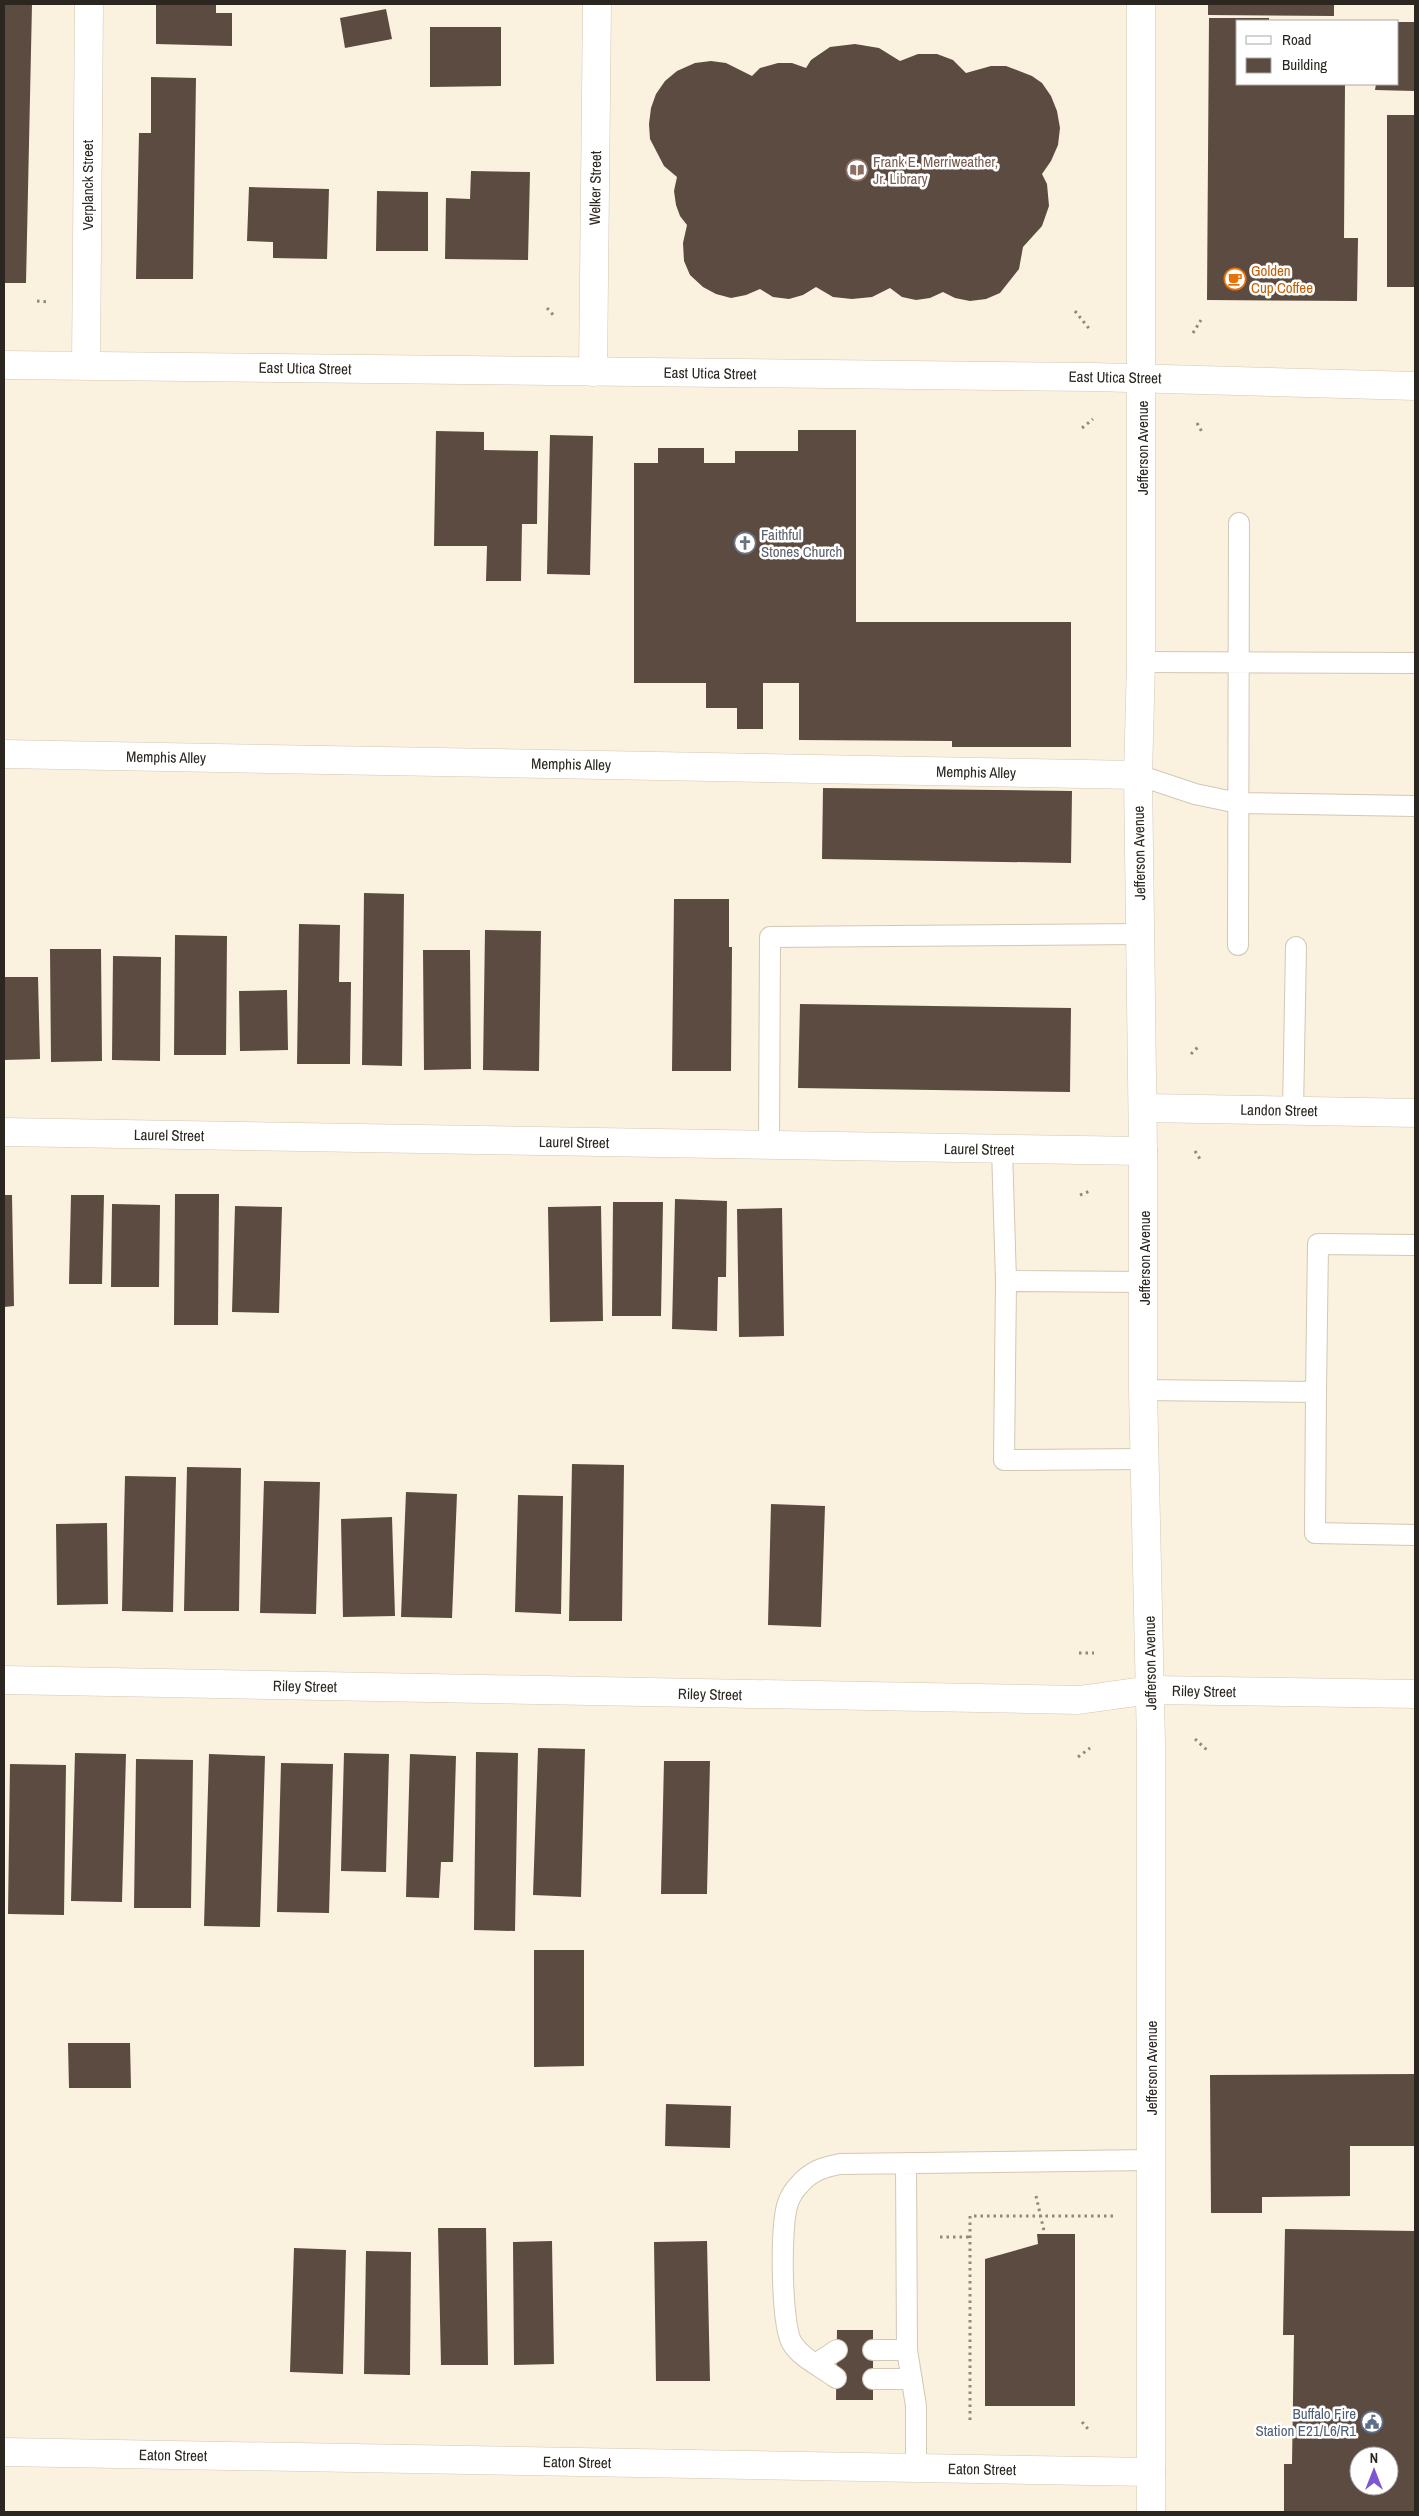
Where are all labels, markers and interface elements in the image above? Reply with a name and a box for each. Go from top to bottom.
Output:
legend [1236,20,1399,85]
text: Road [1282,29,1311,50]
text: Building [1282,54,1327,75]
street label: Verplanck Street [77,139,98,230]
street label: Welker Street [584,150,606,225]
place label: Frank E. Merriweather, Jr. Library [873,151,998,189]
library icon: Frank E. Merriweather, Jr. Library [845,158,869,182]
place label: Golden Cup Coffee [1251,260,1313,298]
cafe icon: Golden Cup Coffee [1223,267,1247,291]
street label: East Utica Street [258,357,352,379]
street label: East Utica Street [663,362,757,384]
street label: East Utica Street [1068,366,1162,388]
street label: Jefferson Avenue [1132,401,1153,495]
place label: Faithful Stones Church [761,524,842,562]
church icon: Faithful Stones Church [733,531,757,555]
street label: Memphis Alley [126,746,207,768]
street label: Memphis Alley [531,753,612,775]
street label: Memphis Alley [936,761,1017,783]
street label: Jefferson Avenue [1128,805,1150,900]
street label: Landon Street [1240,1099,1318,1121]
street label: Laurel Street [134,1124,205,1146]
street label: Laurel Street [539,1131,610,1153]
street label: Laurel Street [944,1138,1015,1160]
street label: Jefferson Avenue [1134,1211,1155,1305]
street label: Jefferson Avenue [1139,1615,1161,1710]
street label: Riley Street [273,1675,338,1697]
street label: Riley Street [1172,1680,1237,1702]
street label: Riley Street [678,1683,743,1705]
street label: Jefferson Avenue [1141,2021,1162,2115]
place label: Buffalo Fire Station E21/L6/R1 [1255,2403,1356,2441]
public building icon: Buffalo Fire Station E21/L6/R1 [1360,2410,1384,2434]
street label: Eaton Street [139,2444,208,2466]
north arrow [1349,2446,1399,2496]
text: N [1370,2449,1378,2467]
street label: Eaton Street [543,2451,612,2473]
street label: Eaton Street [948,2458,1017,2480]

